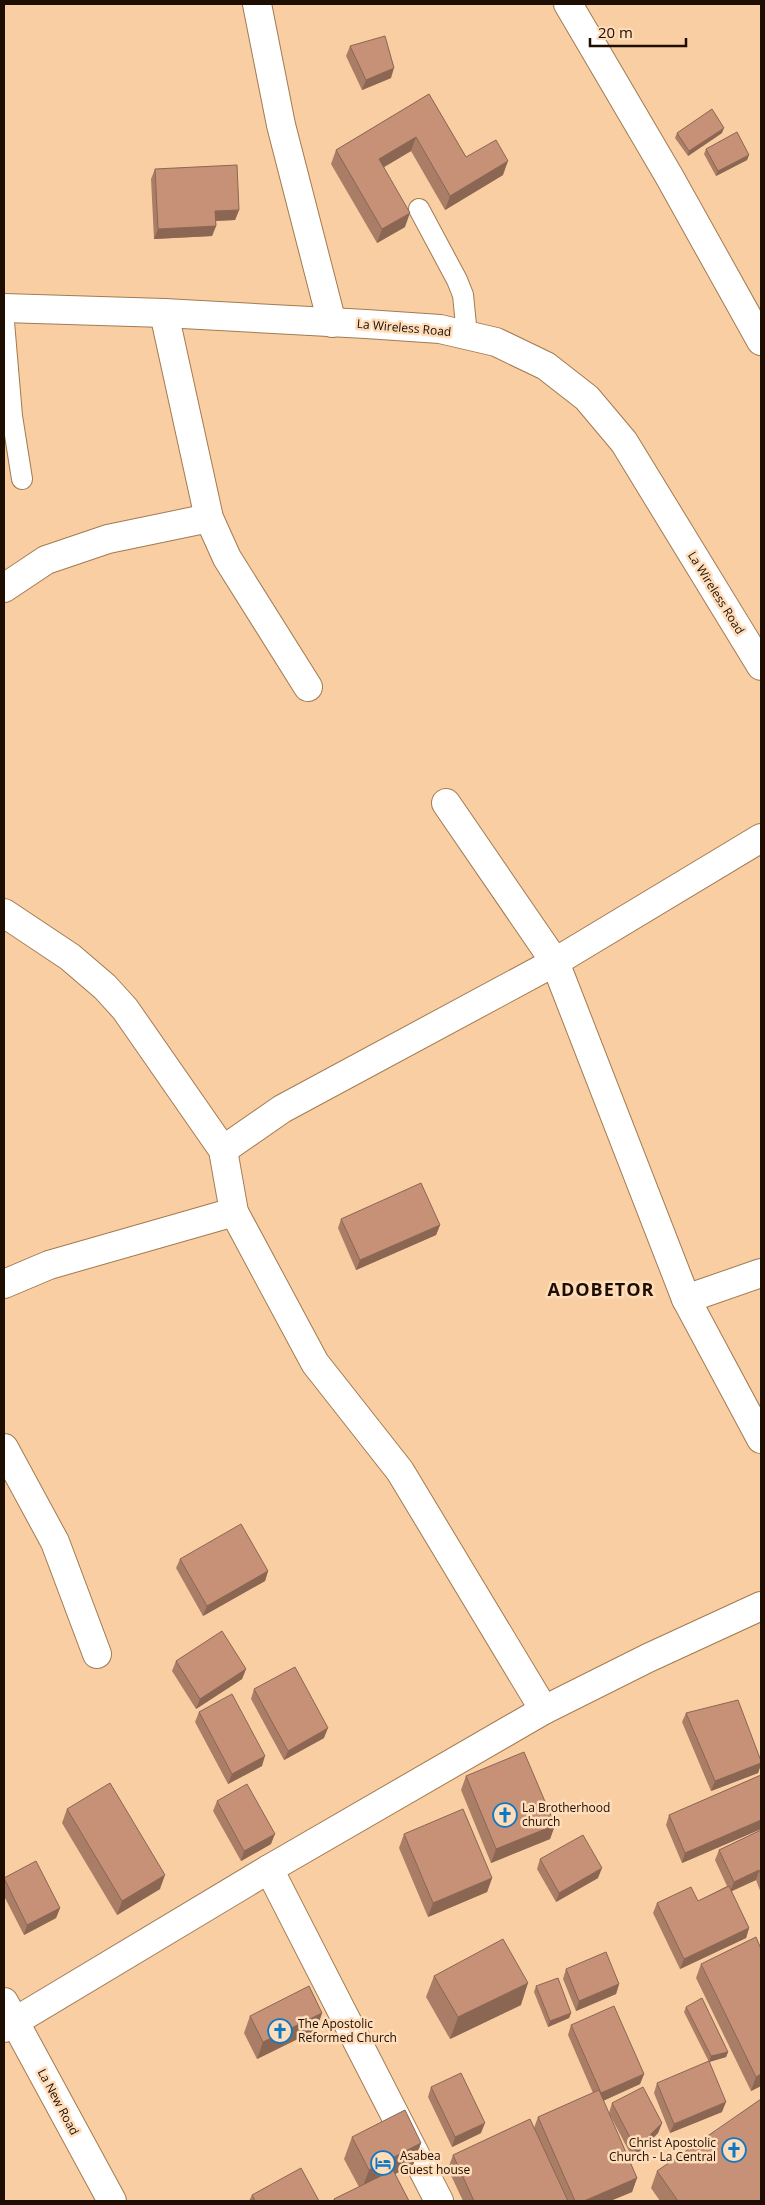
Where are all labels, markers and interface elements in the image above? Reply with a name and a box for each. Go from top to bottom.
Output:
scale bar [590,15,686,47]
text: 20 m [598,22,633,42]
street label: La Wireless Road [356,315,452,340]
street label: La Wireless Road [684,548,749,637]
district label: ADOBETOR [548,1277,654,1301]
place label: La Brotherhood church [522,1799,610,1830]
church icon: La Brotherhood church [492,1802,518,1828]
place label: The Apostolic Reformed Church [298,2015,397,2046]
church icon: The Apostolic Reformed Church [267,2018,293,2044]
street label: La New Road [34,2066,83,2138]
place label: Christ Apostolic Church - La Central [609,2134,716,2165]
church icon: Christ Apostolic Church - La Central [721,2137,747,2163]
place label: Asabea Guest house [400,2147,471,2178]
hotel icon: Asabea Guest house [370,2150,396,2176]

